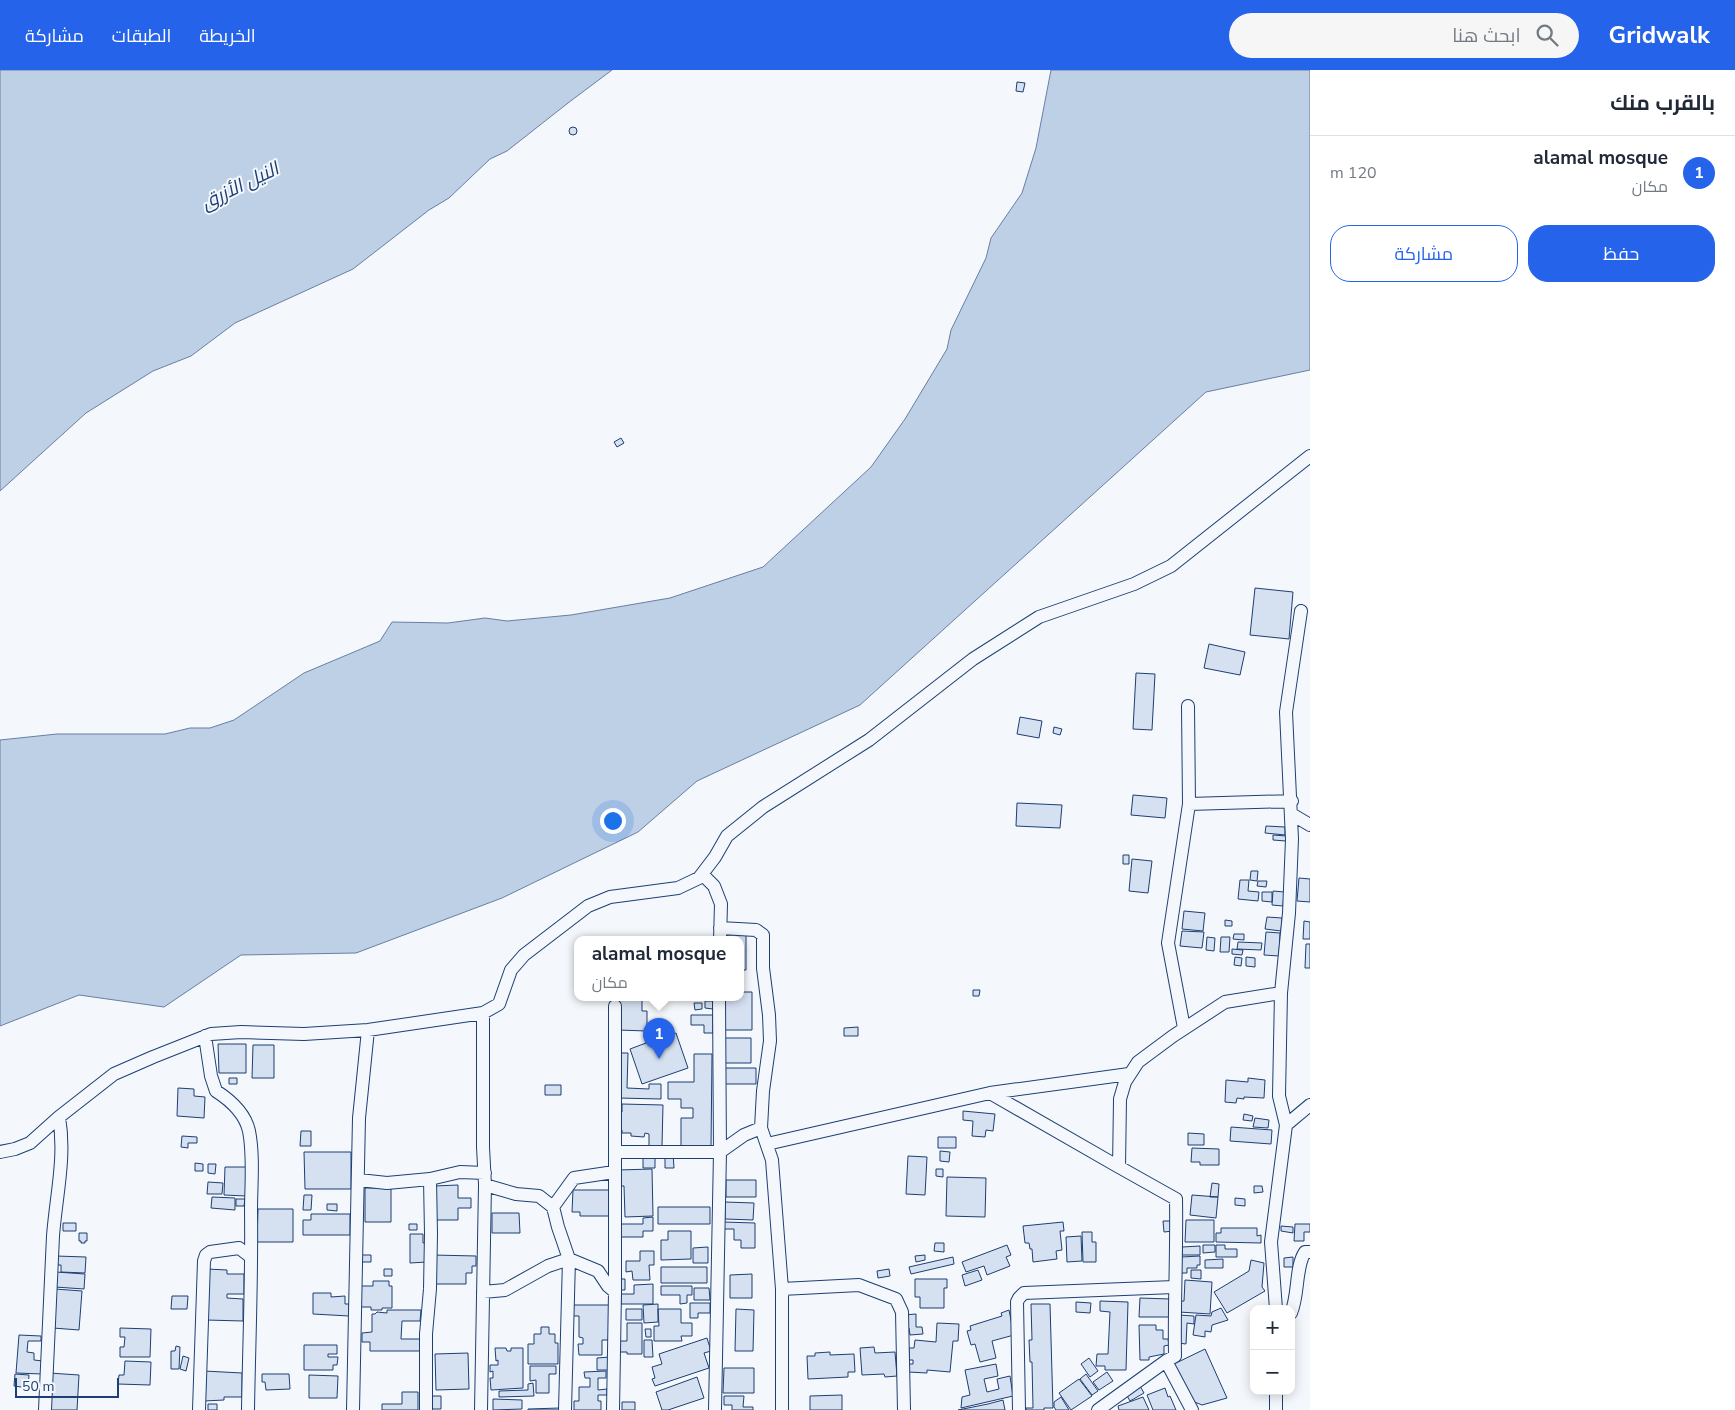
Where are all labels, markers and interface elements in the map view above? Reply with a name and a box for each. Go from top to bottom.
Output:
search box [1229,13,1579,58]
text: Gridwalk [1609,19,1710,51]
icon: search [1533,21,1561,49]
text: ابحث هنا [1452,23,1521,49]
text: مشاركة [25,24,84,48]
text: الطبقات [112,24,171,48]
text: الخريطة [199,24,256,48]
text: بالقرب منك [1610,89,1715,117]
text: alamal mosque [1533,145,1668,171]
water label: النيل الأزرق [197,155,285,216]
text: 120 m [1330,162,1377,184]
text: 1 [1694,162,1704,184]
text: مكان [1632,176,1668,198]
button: مشاركة [1330,225,1518,282]
button: حفظ [1528,225,1715,282]
your location [600,808,626,834]
popup [574,936,744,1001]
text: alamal mosque [592,941,726,967]
text: مكان [592,972,628,994]
pin: 1 [643,1018,675,1059]
map controls [1250,1305,1295,1395]
button: + [1250,1305,1295,1350]
button: − [1250,1350,1295,1395]
scale bar [15,1375,119,1398]
text: 50 m [22,1377,54,1396]

